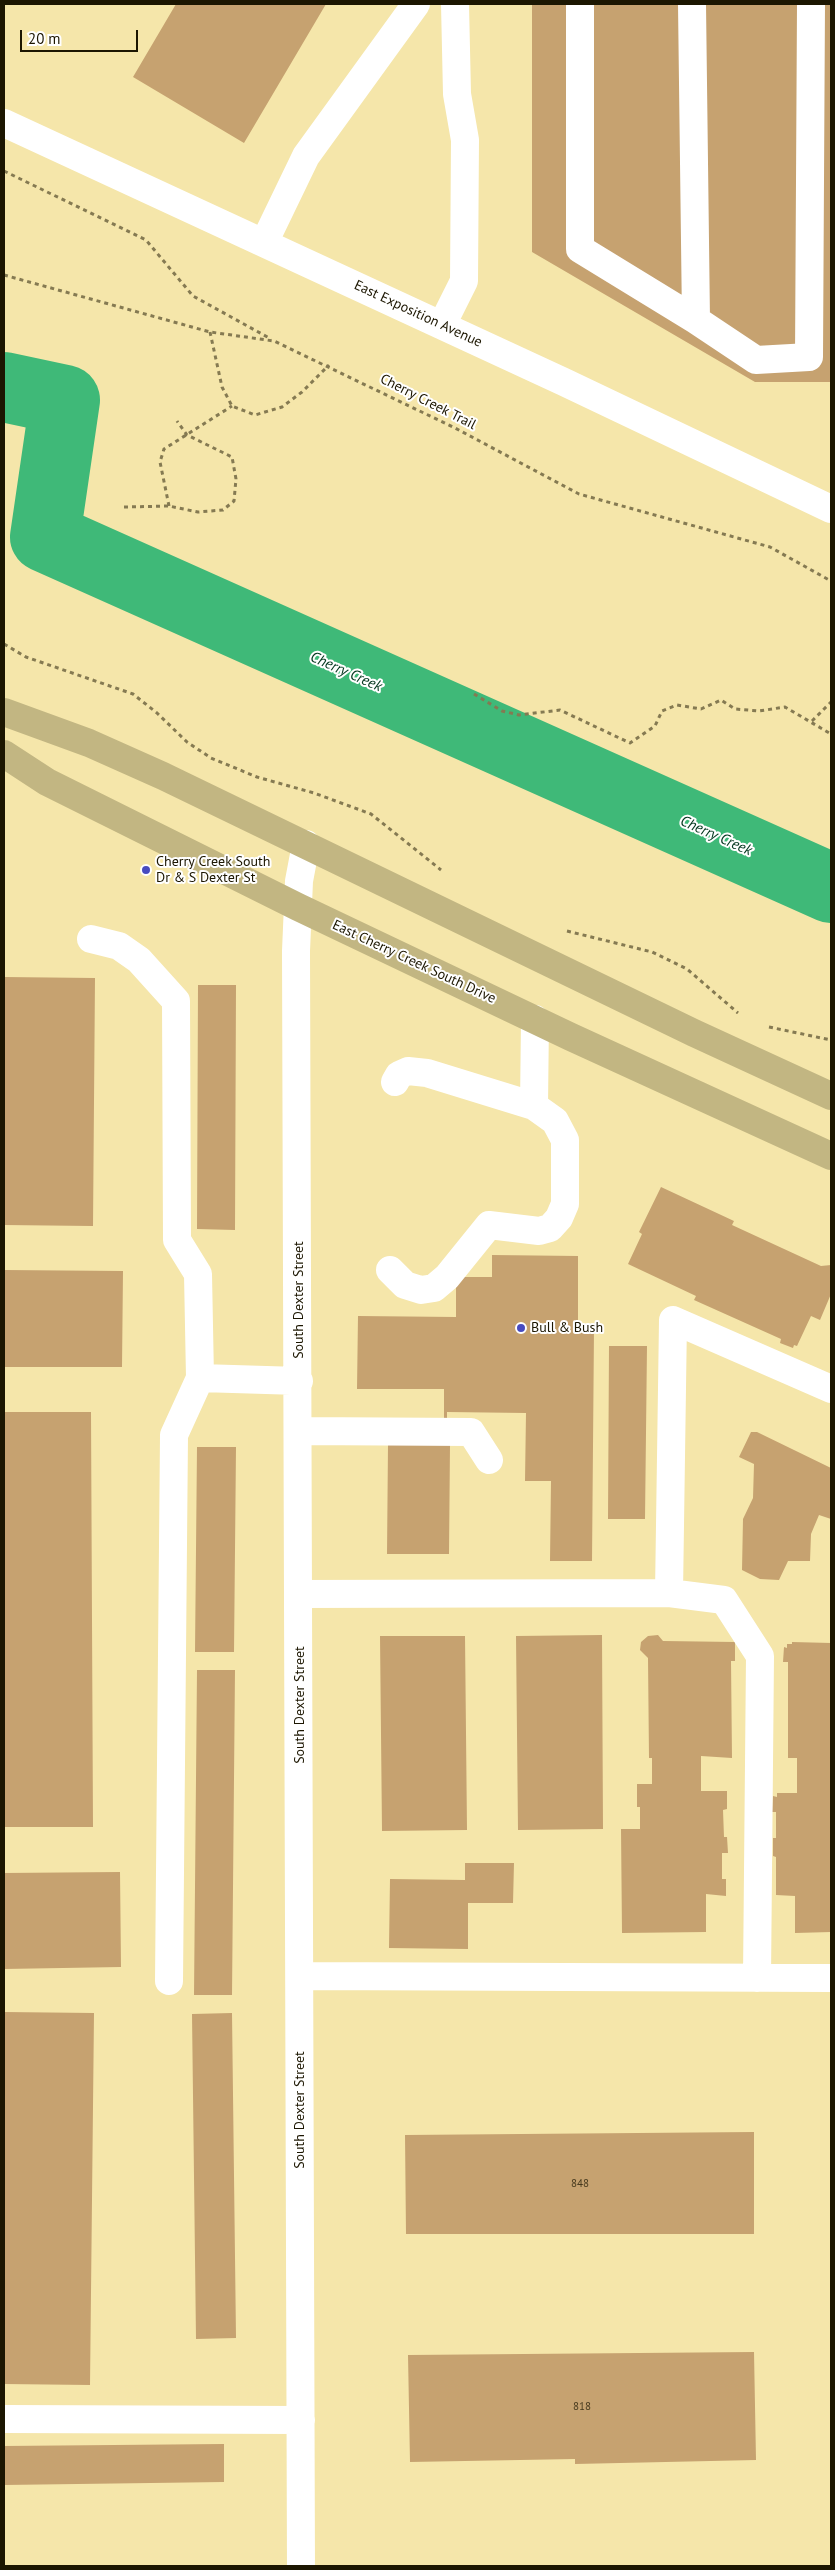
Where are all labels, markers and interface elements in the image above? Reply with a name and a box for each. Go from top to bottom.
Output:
scale bar [22,20,140,52]
text: 20 m [28,29,61,48]
street label: East Exposition Avenue [351,277,485,351]
street label: Cherry Creek Trail [377,371,479,433]
water label: Cherry Creek [307,648,385,696]
water label: Cherry Creek [677,812,755,860]
place label: Cherry Creek South Dr & S Dexter St [156,854,270,886]
marker: Cherry Creek South Dr & S Dexter St [140,864,152,876]
street label: East Cherry Creek South Drive [330,917,498,1007]
street label: South Dexter Street [291,1241,307,1359]
place label: Bull & Bush [531,1320,603,1336]
marker: Bull & Bush [515,1322,527,1334]
street label: South Dexter Street [292,1646,308,1764]
street label: South Dexter Street [292,2051,308,2169]
house number: 848 [571,2177,589,2191]
house number: 818 [573,2400,591,2414]

